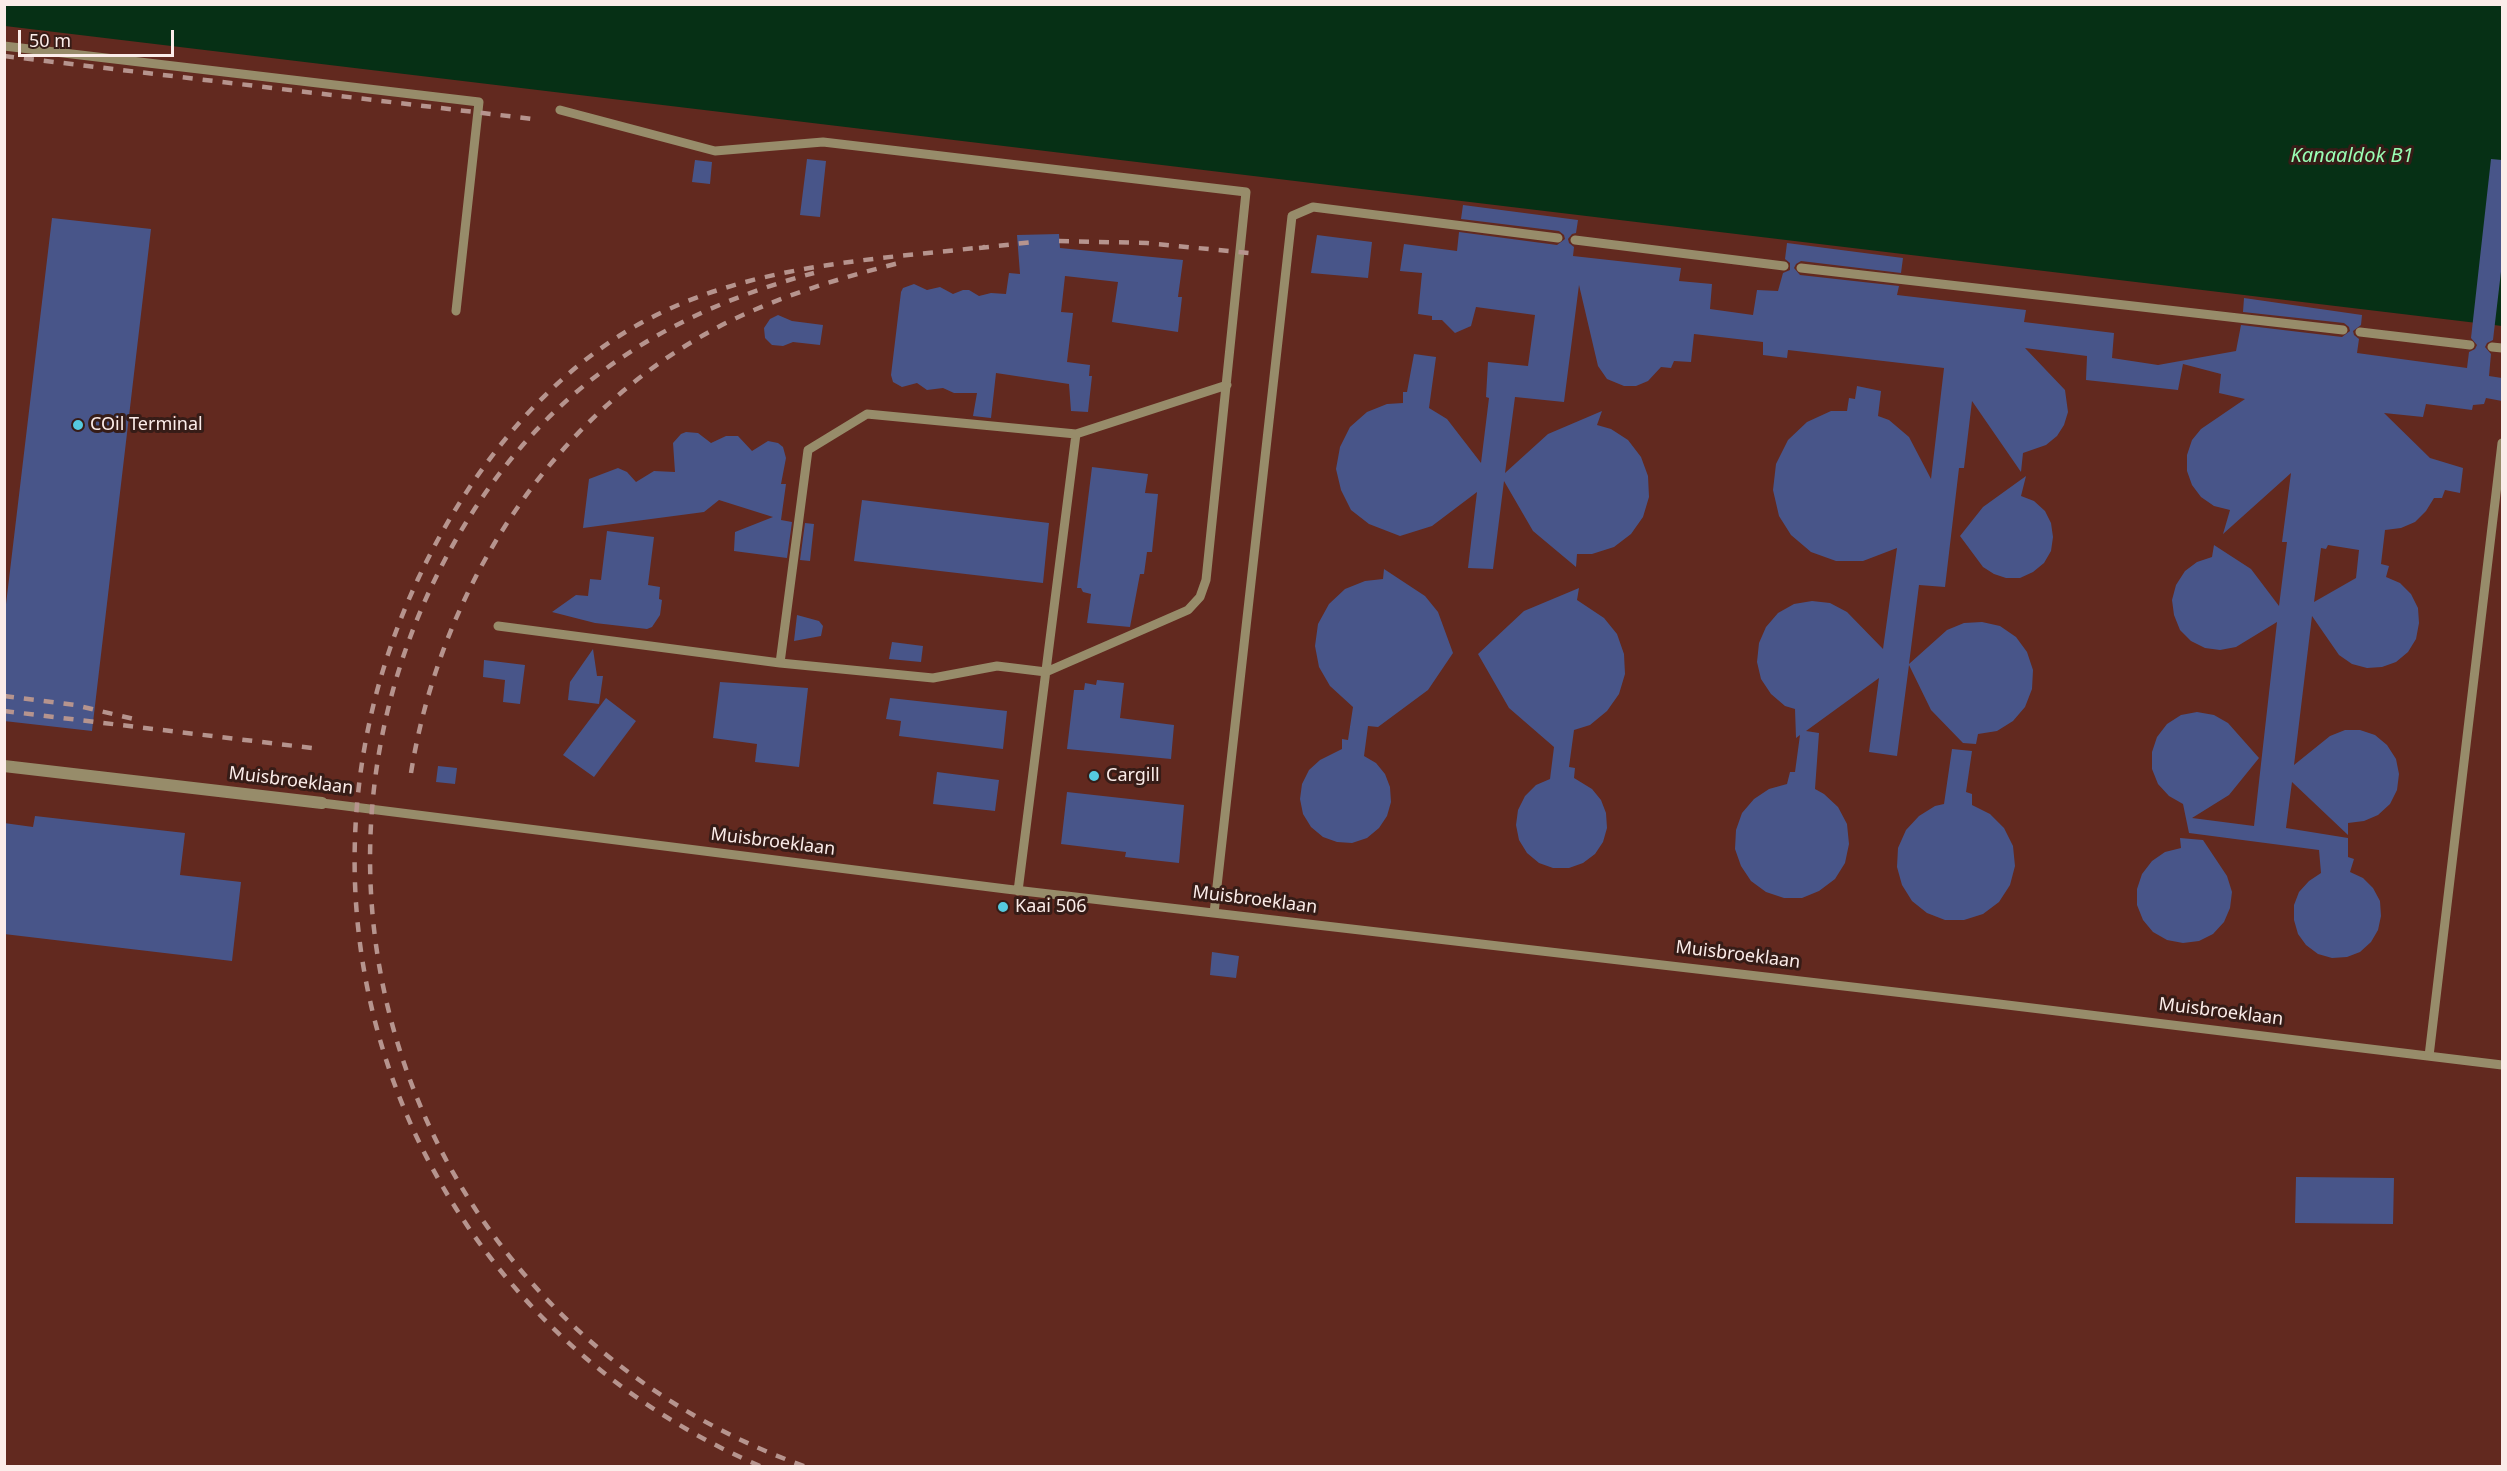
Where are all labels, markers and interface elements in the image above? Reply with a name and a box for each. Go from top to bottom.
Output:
scale bar [21,18,177,56]
text: 50 m [29,28,71,52]
water label: Kanaaldok B1 [2290,144,2414,168]
place label: COil Terminal [90,414,203,436]
marker: COil Terminal [71,418,85,432]
street label: Muisbroeklaan [227,763,355,799]
place label: Cargill [1106,765,1160,787]
marker: Cargill [1087,769,1101,783]
street label: Muisbroeklaan [709,824,837,860]
street label: Muisbroeklaan [1191,882,1319,918]
place label: Kaai 506 [1015,896,1087,918]
marker: Kaai 506 [996,900,1010,914]
street label: Muisbroeklaan [1674,937,1802,973]
street label: Muisbroeklaan [2157,994,2285,1030]

